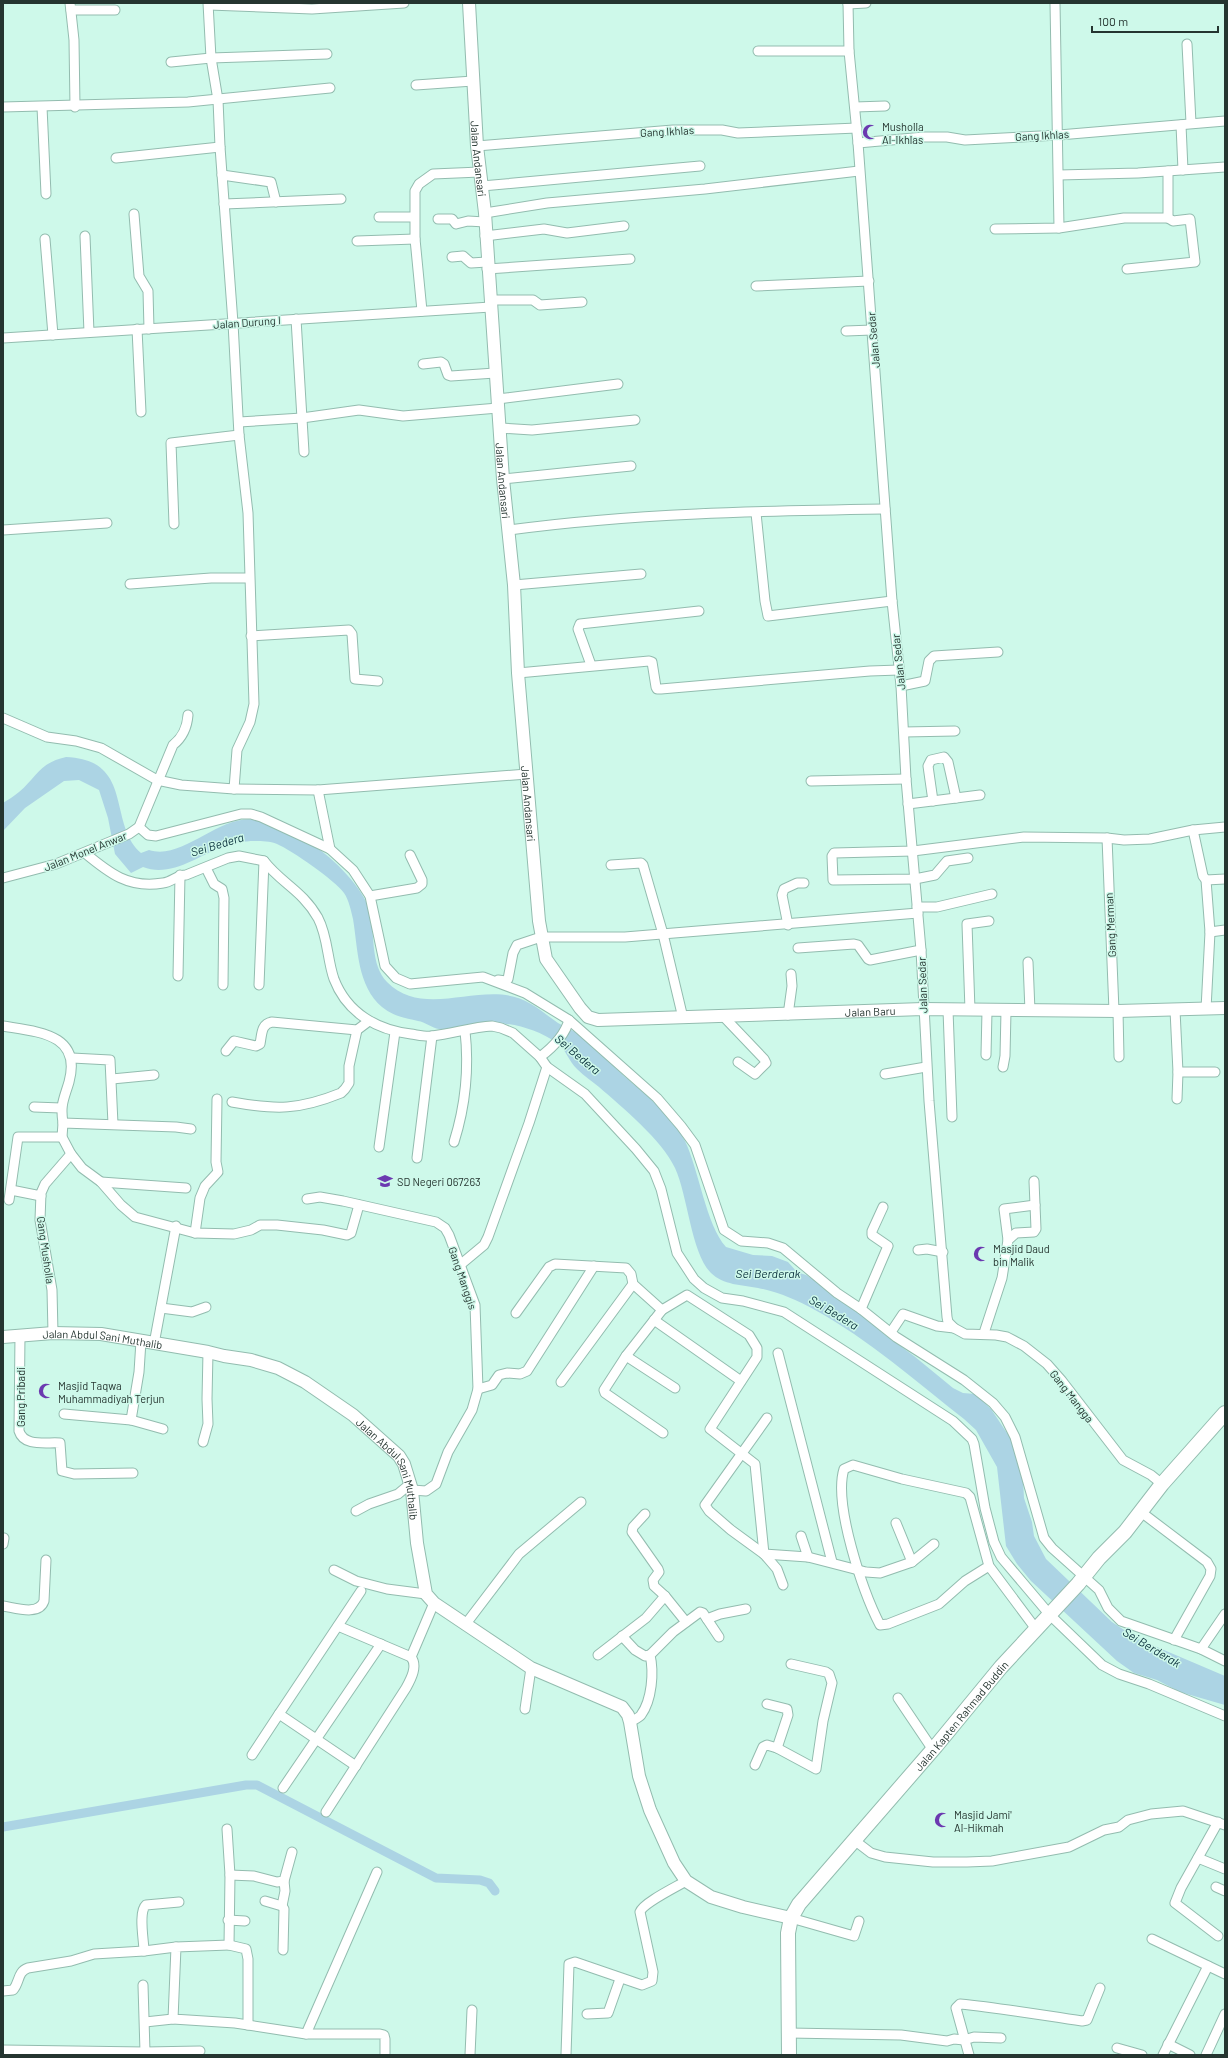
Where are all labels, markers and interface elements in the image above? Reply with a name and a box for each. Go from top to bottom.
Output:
scale bar [1092,8,1218,34]
text: 100 m [1098,14,1128,28]
street label: Jalan Andansari [469,120,490,197]
place label: Musholla Al-Ikhlas [882,120,924,146]
street label: Gang Ikhlas [640,123,694,139]
mosque icon: Musholla Al-Ikhlas [861,123,879,141]
street label: Gang Ikhlas [1015,127,1069,143]
street label: Jalan Sedar [864,311,882,369]
street label: Jalan Durung I [213,313,281,331]
street label: Jalan Andansari [494,442,514,519]
street label: Jalan Sedar [889,633,907,691]
street label: Jalan Andansari [519,765,539,842]
street label: Jalan Monel Anwar [42,828,128,874]
water label: Sei Bedera [189,829,245,859]
street label: Gang Merman [1102,892,1118,958]
street label: Jalan Sedar [915,957,929,1013]
street label: Jalan Baru [845,1003,896,1018]
water label: Sei Bedera [553,1031,603,1077]
school or university icon: SD Negeri 067263 [376,1172,394,1190]
place label: SD Negeri 067263 [397,1175,481,1188]
street label: Gang Musholla [35,1215,57,1285]
place label: Masjid Daud bin Malik [993,1242,1050,1268]
street label: Gang Manggis [446,1245,480,1311]
mosque icon: Masjid Daud bin Malik [972,1245,990,1263]
water label: Sei Berderak [736,1266,801,1280]
water label: Sei Bedera [807,1292,861,1332]
street label: Jalan Abdul Sani Muthalib [42,1326,164,1351]
street label: Gang Pribadi [14,1367,27,1427]
street label: Gang Mangga [1047,1367,1097,1425]
place label: Masjid Taqwa Muhammadiyah Terjun [58,1379,165,1405]
mosque icon: Masjid Taqwa Muhammadiyah Terjun [37,1382,55,1400]
street label: Jalan Abdul Sani Muthalib [354,1415,421,1521]
water label: Sei Berderak [1121,1624,1184,1670]
street label: Jalan Kapten Rahmad Buddin [911,1658,1010,1773]
place label: Masjid Jami' Al-Hikmah [954,1808,1012,1834]
mosque icon: Masjid Jami' Al-Hikmah [933,1811,951,1829]

